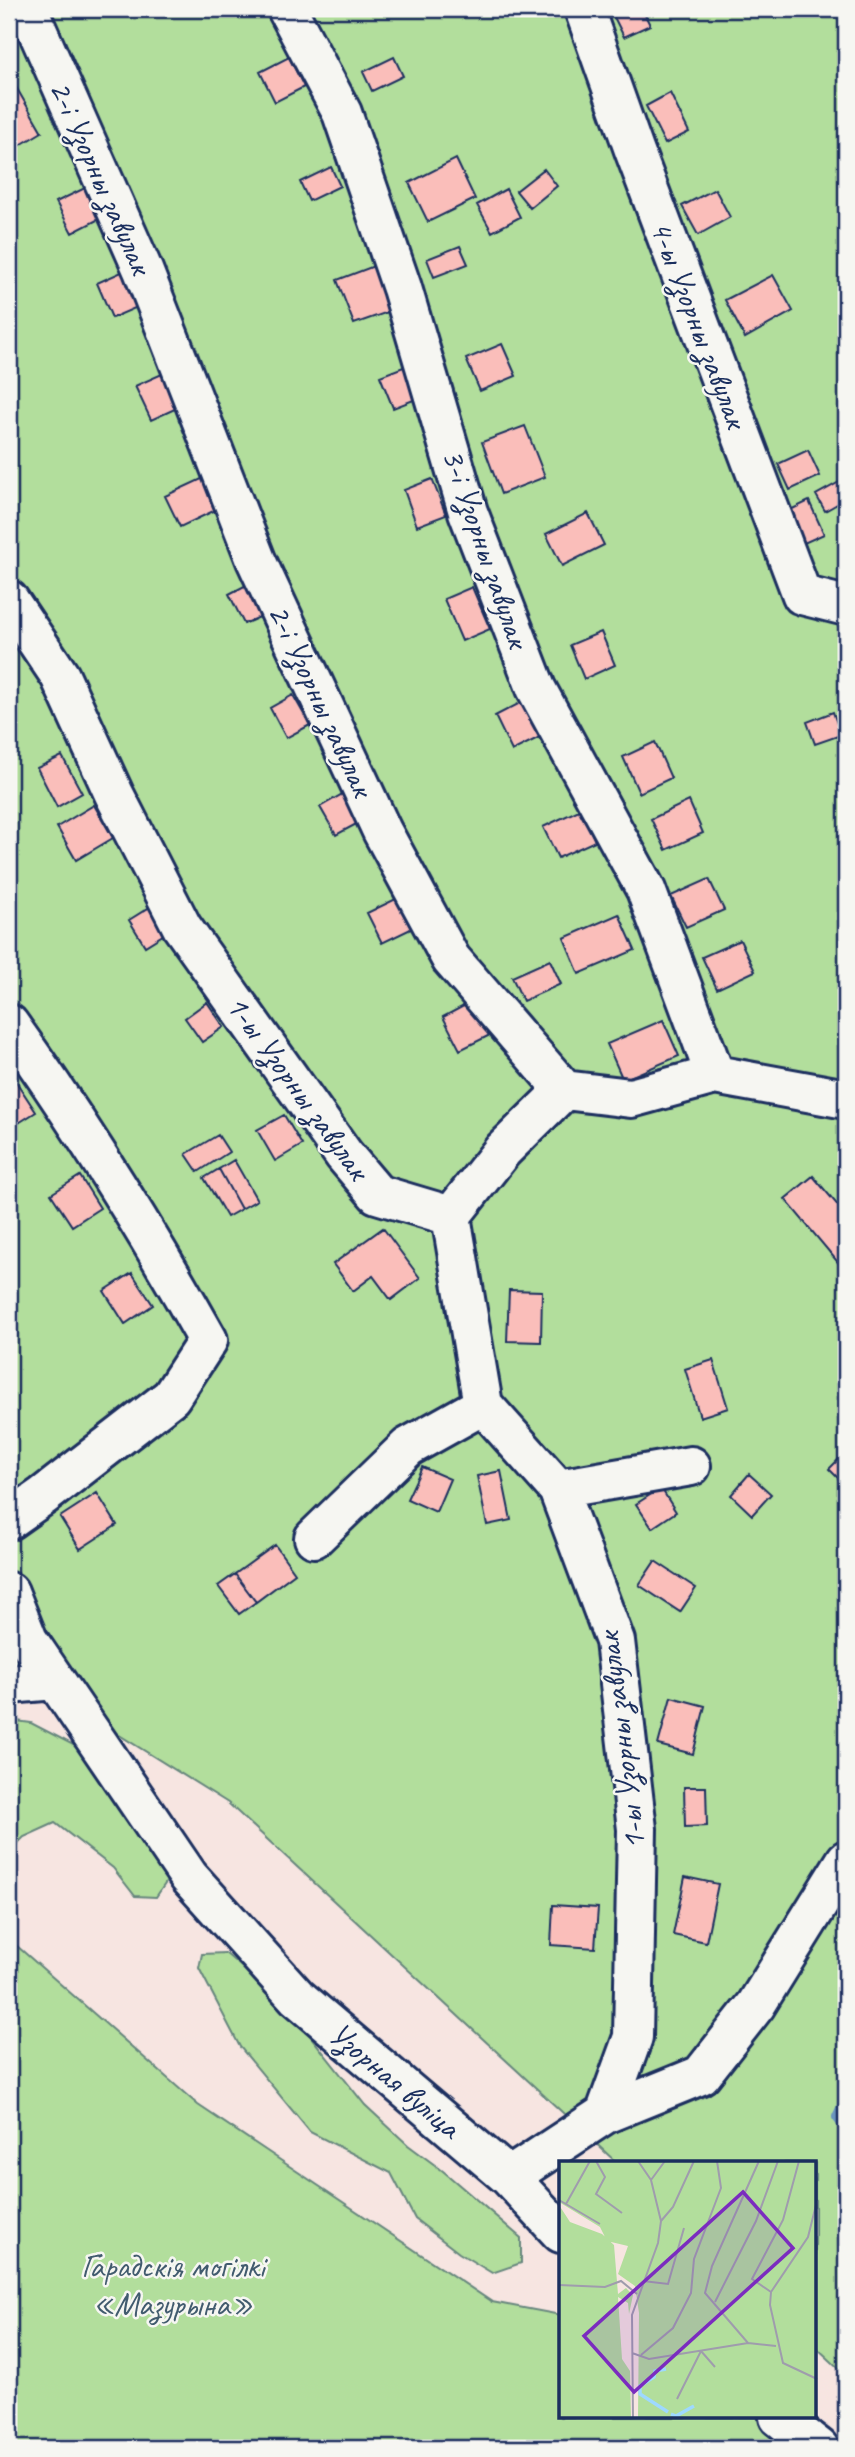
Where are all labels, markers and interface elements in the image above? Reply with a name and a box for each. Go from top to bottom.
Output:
street label: 2-і Узорны завулак [40,74,164,283]
street label: 4-ы Узорны завулак [640,214,759,436]
street label: 3-і Узорны завулак [432,443,541,656]
street label: 2-і Узорны завулак [258,597,385,806]
street label: 1-ы Узорны завулак [217,986,381,1190]
street label: 1-ы Узорны завулак [586,1627,655,1852]
street label: Узорная вуліца [320,2013,472,2149]
inset map [559,2161,816,2418]
park label: Гарадскія могілкі «Мазурына» [81,2245,268,2325]

